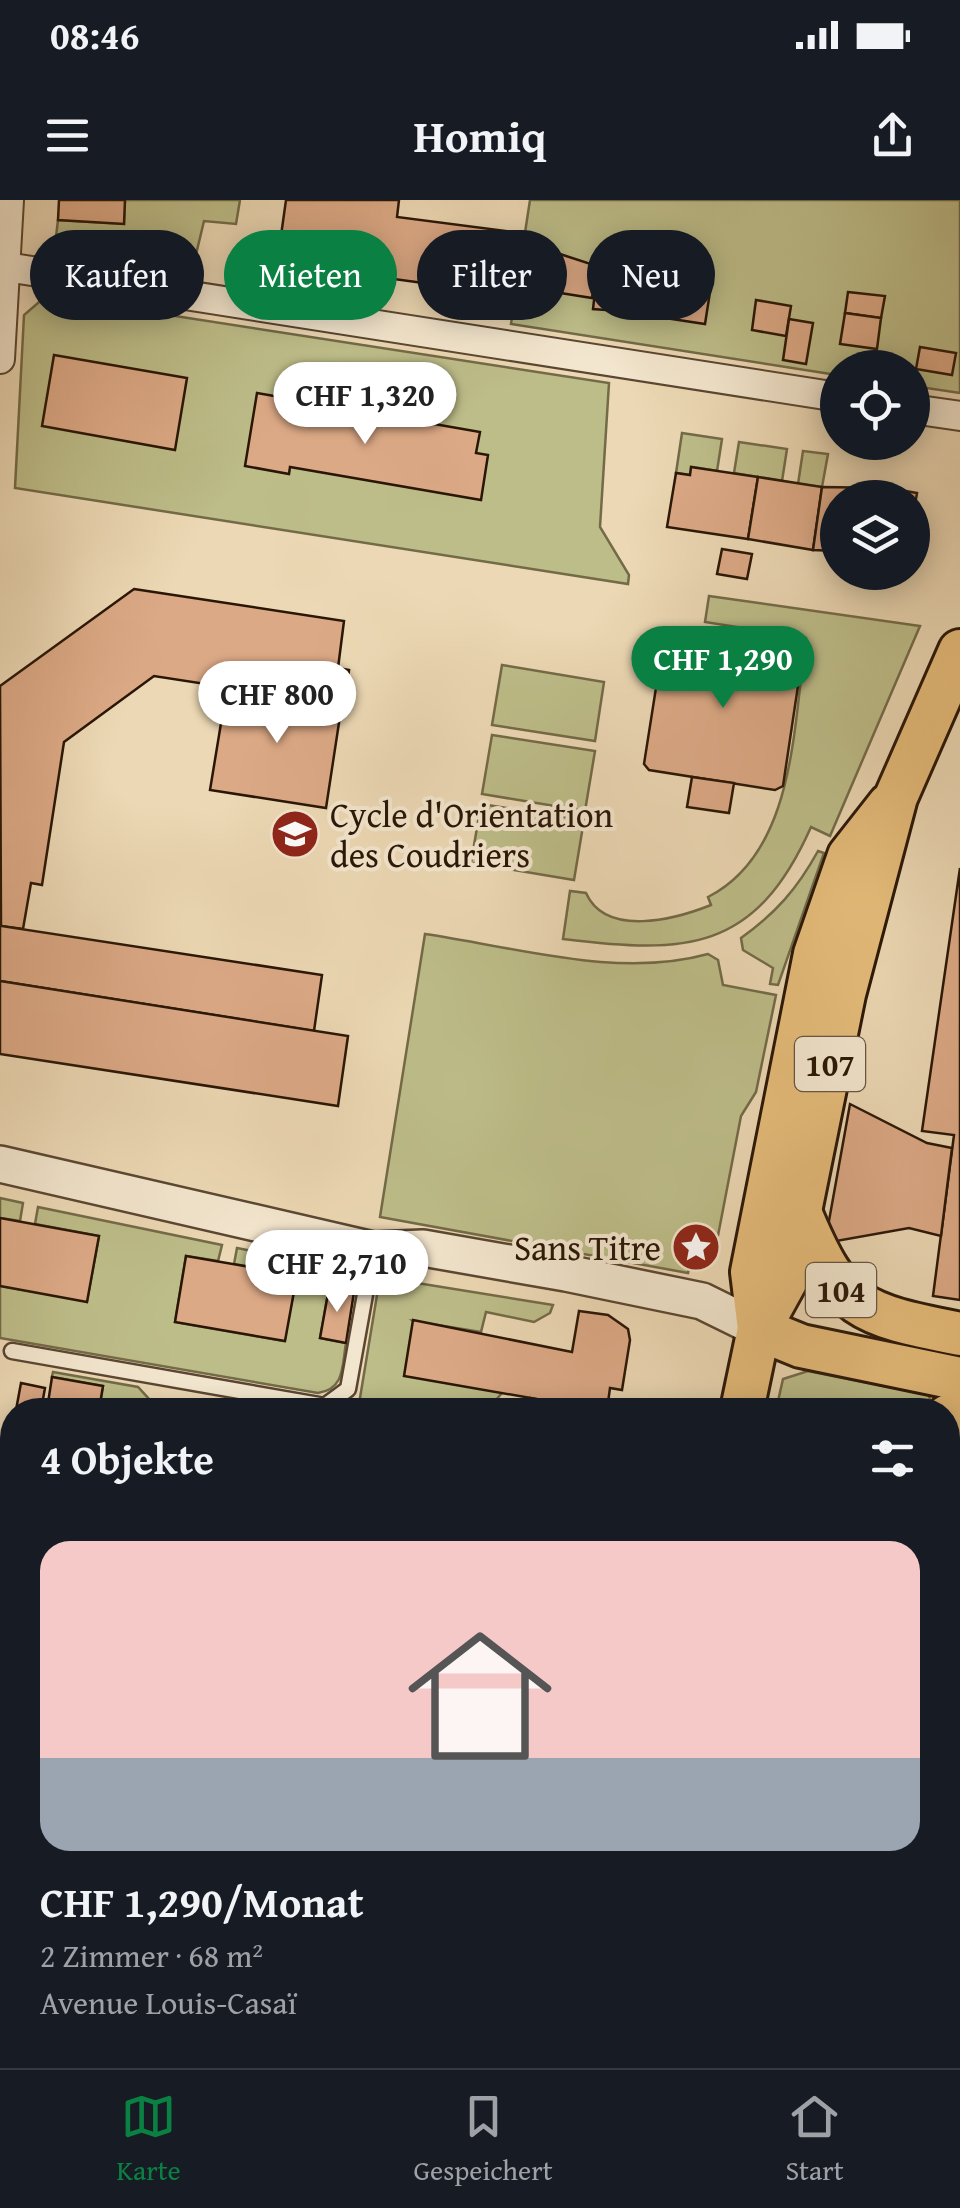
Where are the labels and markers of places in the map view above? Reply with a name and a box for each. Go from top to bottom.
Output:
pin: CHF 1,320 [251,362,479,447]
pin: CHF 1,290 [609,626,837,711]
pin: CHF 800 [185,661,369,746]
place label: Cycle d'Orientation des Coudriers [330,789,614,880]
school or university icon: Cycle d'Orientation des Coudriers [269,808,321,860]
place icon: Sans Titre [670,1221,722,1273]
place label: Sans Titre [514,1222,661,1273]
pin: CHF 2,710 [223,1230,451,1315]

